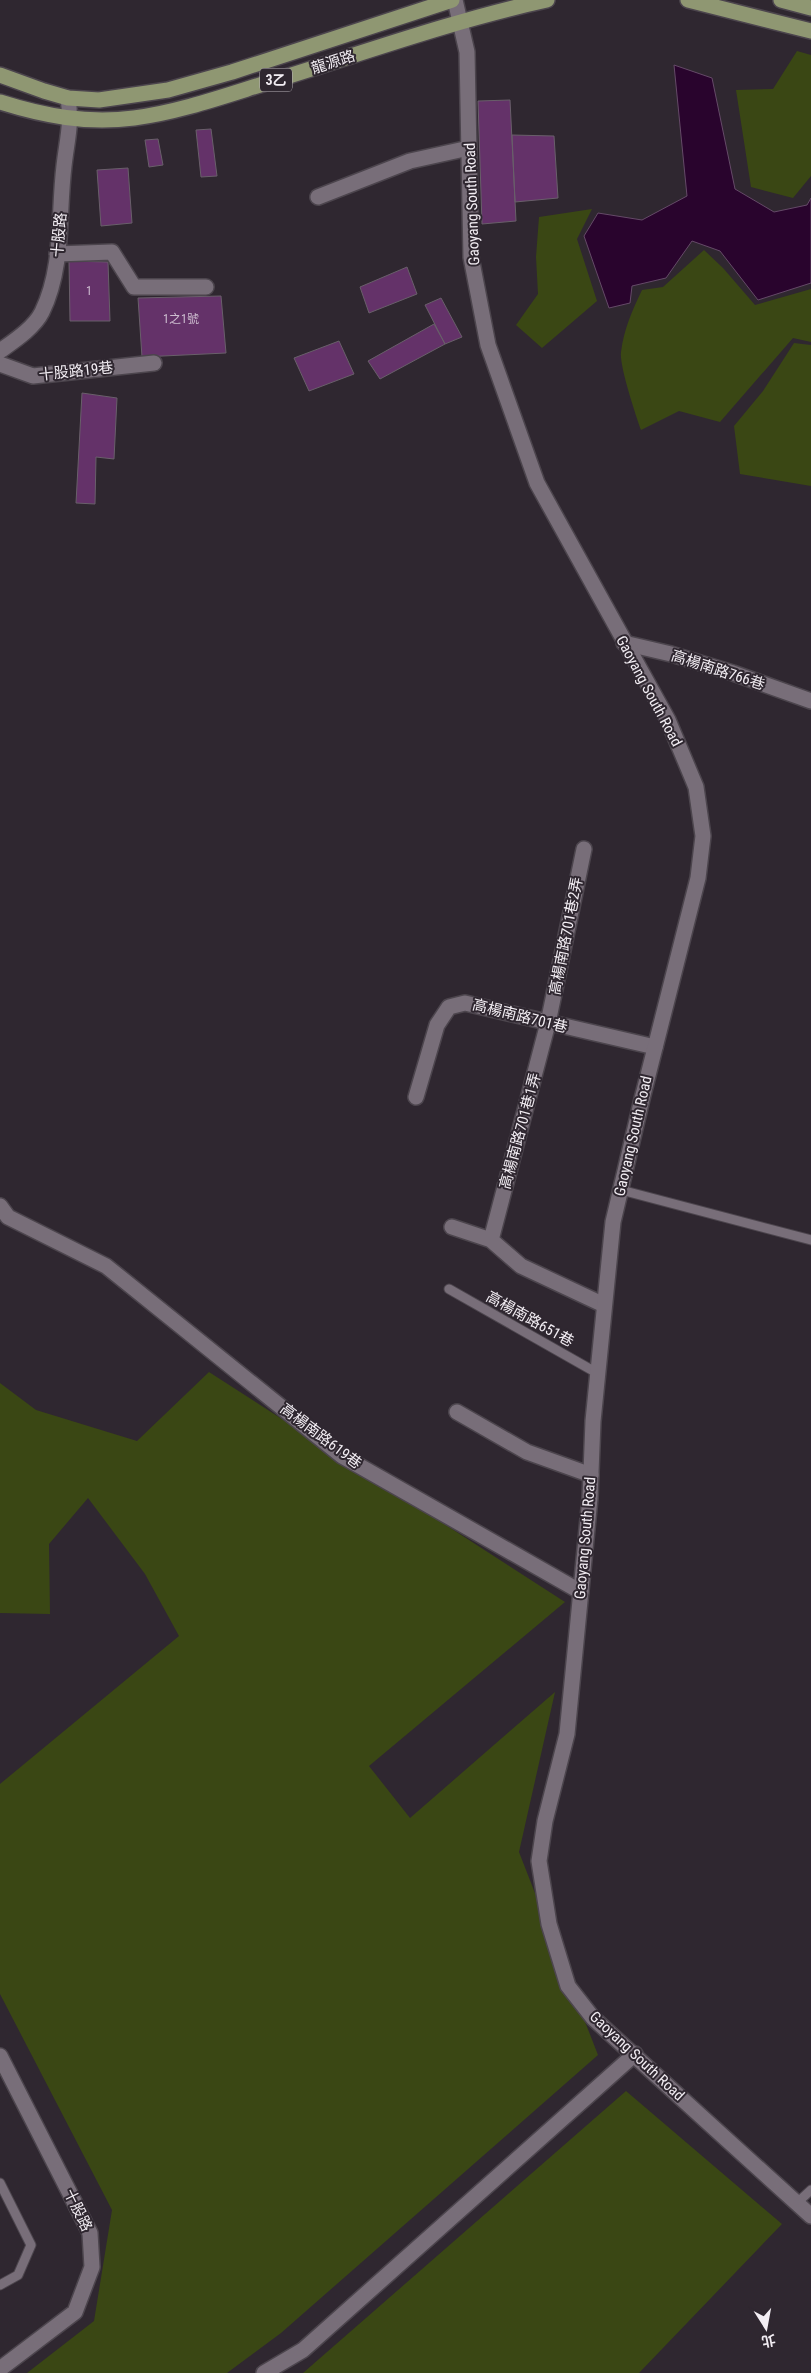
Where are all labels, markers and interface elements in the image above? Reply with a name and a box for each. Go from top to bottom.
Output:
street label: 龍源路 [309,46,357,78]
road number: 3乙 [260,68,292,92]
street label: Gaoyang South Road [461,142,483,266]
street label: 十股路 [48,212,70,258]
house number: 1 [86,284,92,298]
house number: 1之1號 [163,312,199,326]
street label: 十股路19巷 [38,358,114,384]
street label: Gaoyang South Road [612,633,686,749]
street label: 高楊南路766巷 [669,646,767,694]
street label: 高楊南路701巷2弄 [546,876,586,996]
street label: 高楊南路701巷 [471,996,569,1036]
street label: 高楊南路701巷1弄 [496,1071,544,1191]
street label: Gaoyang South Road [610,1074,656,1198]
street label: 高楊南路651巷 [483,1288,577,1350]
street label: 高楊南路619巷 [277,1400,365,1472]
street label: Gaoyang South Road [571,1476,599,1600]
street label: Gaoyang South Road [586,2008,688,2104]
street label: 十股路 [60,2186,96,2234]
north arrow [741,2303,791,2353]
text: 北 [760,2332,777,2350]

